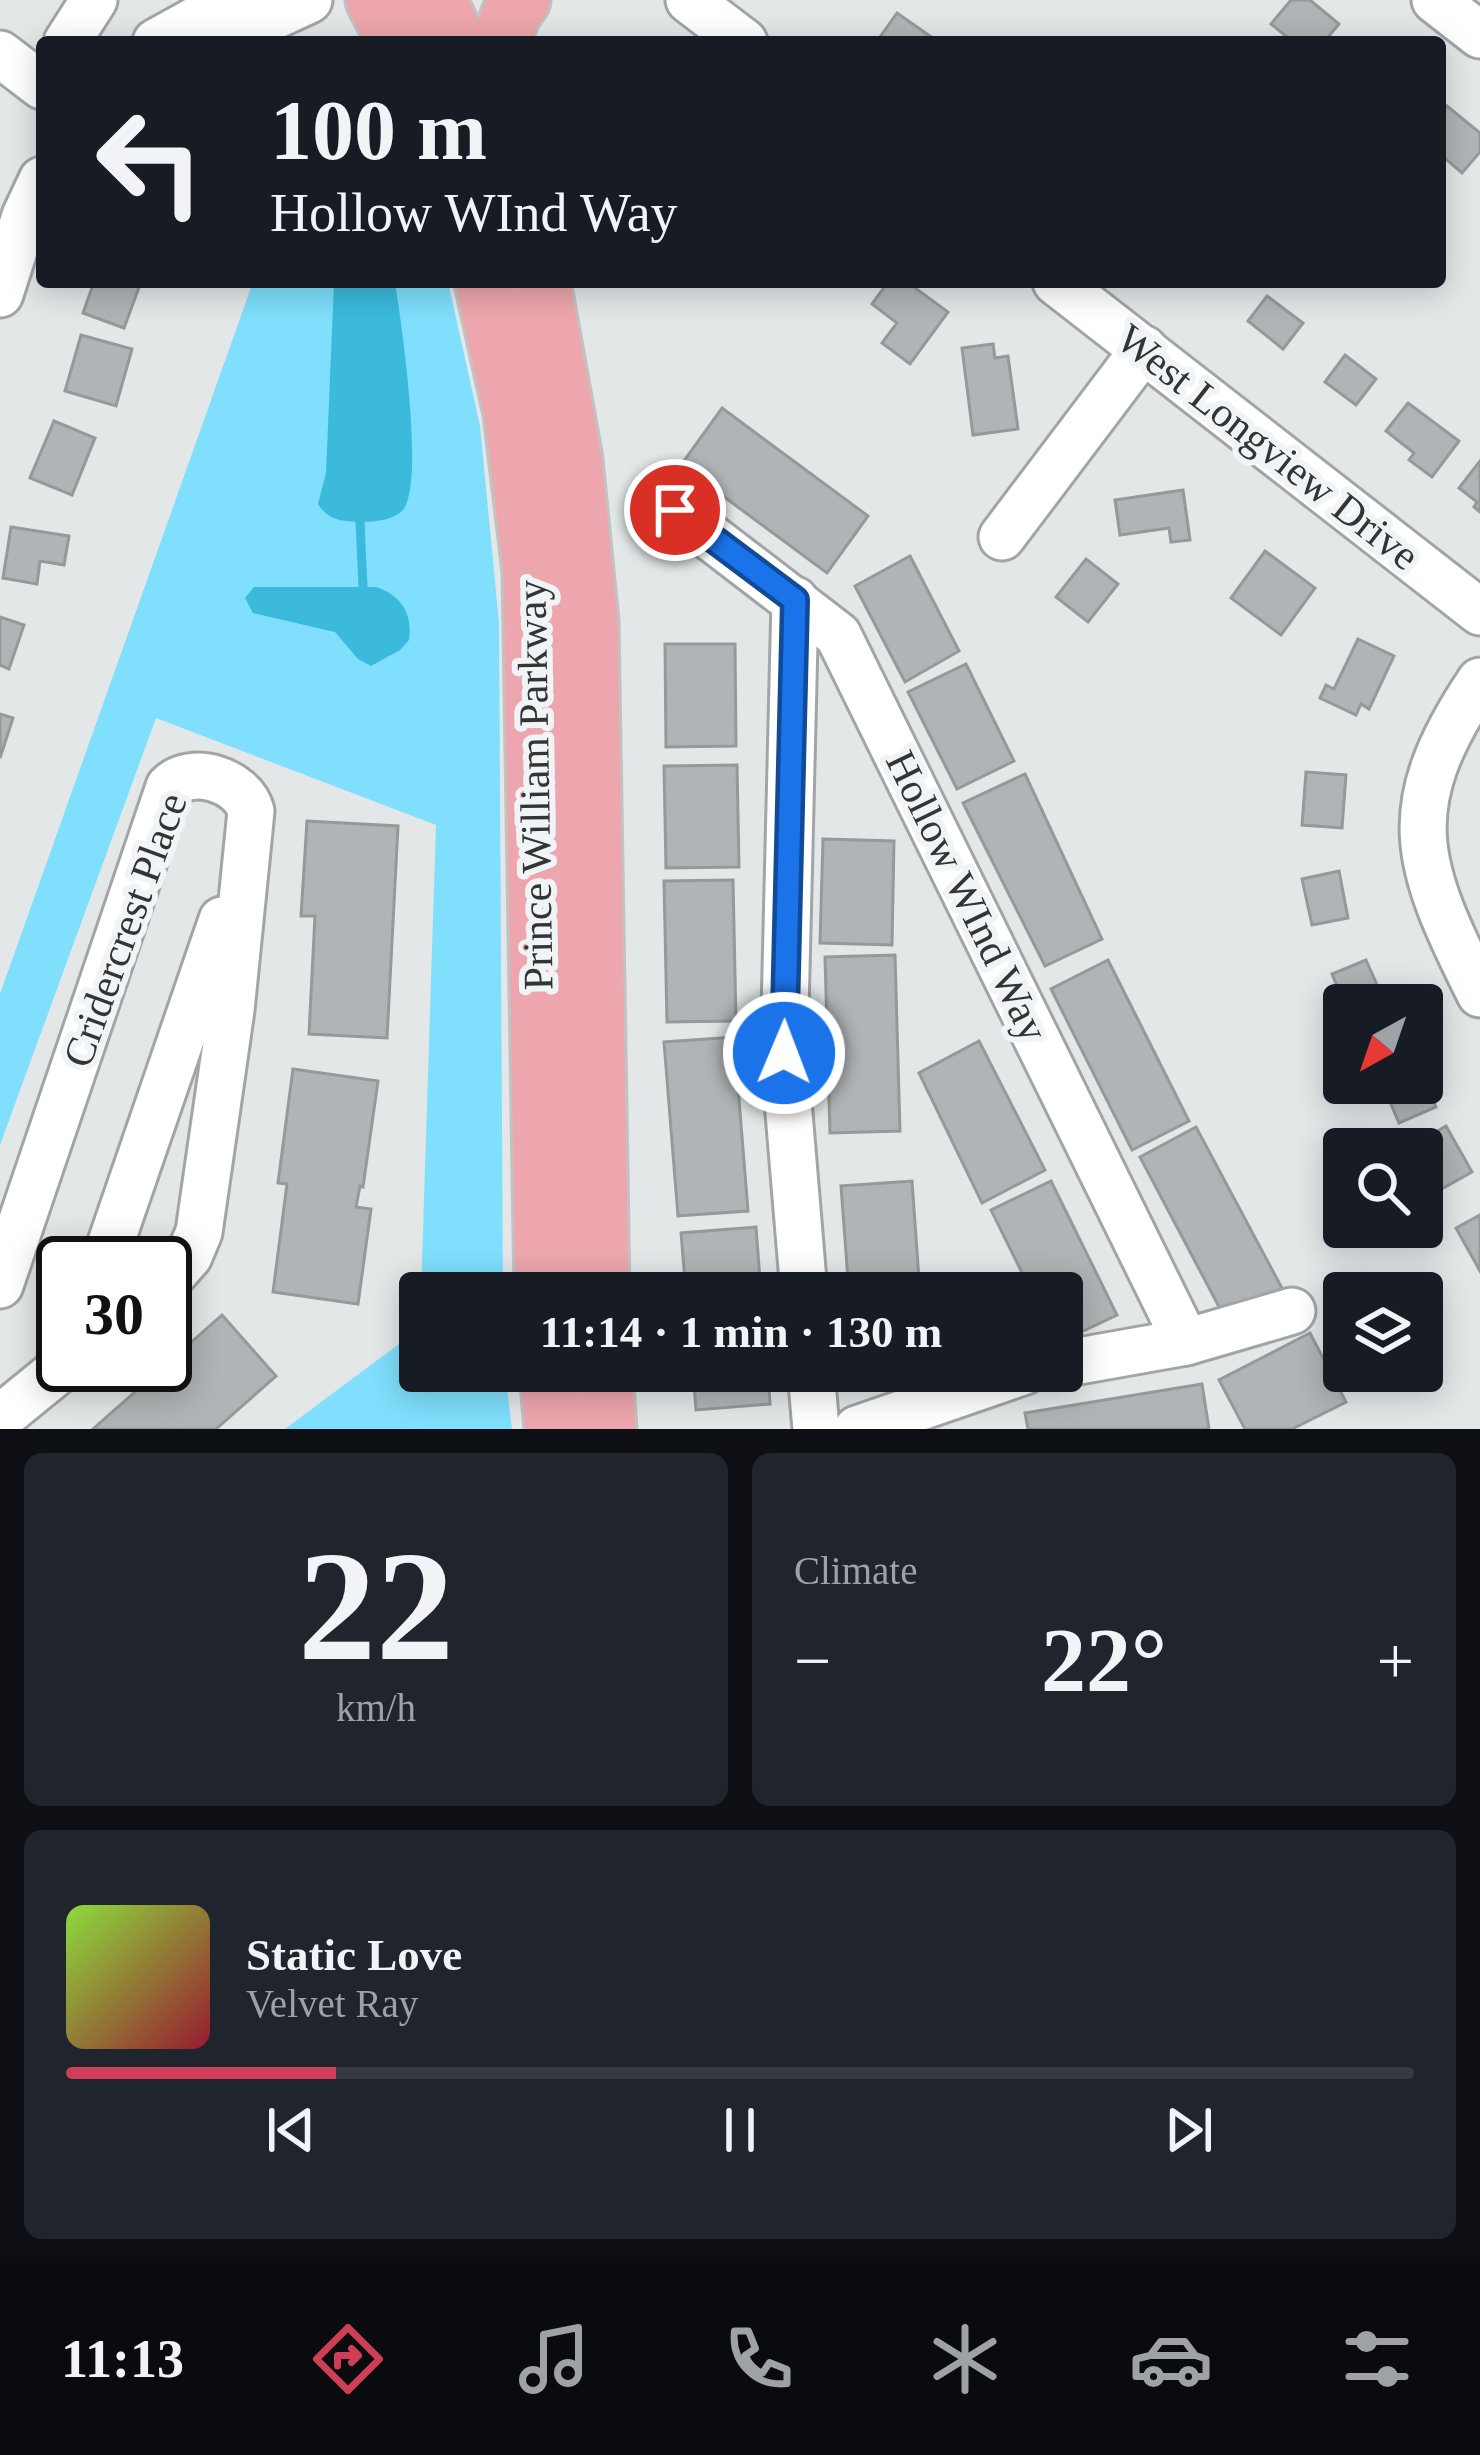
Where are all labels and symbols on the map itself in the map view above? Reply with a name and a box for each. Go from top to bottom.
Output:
street label: West Longview Drive [1108,315,1428,579]
pin [624,459,726,561]
street label: Prince William Parkway [508,579,562,991]
street label: Hollow WInd Way [877,743,1057,1049]
street label: Cridercrest Place [54,787,196,1073]
north arrow [1323,984,1443,1104]
position arrow [721,990,847,1116]
speed limit sign: 30 [36,1236,192,1392]

